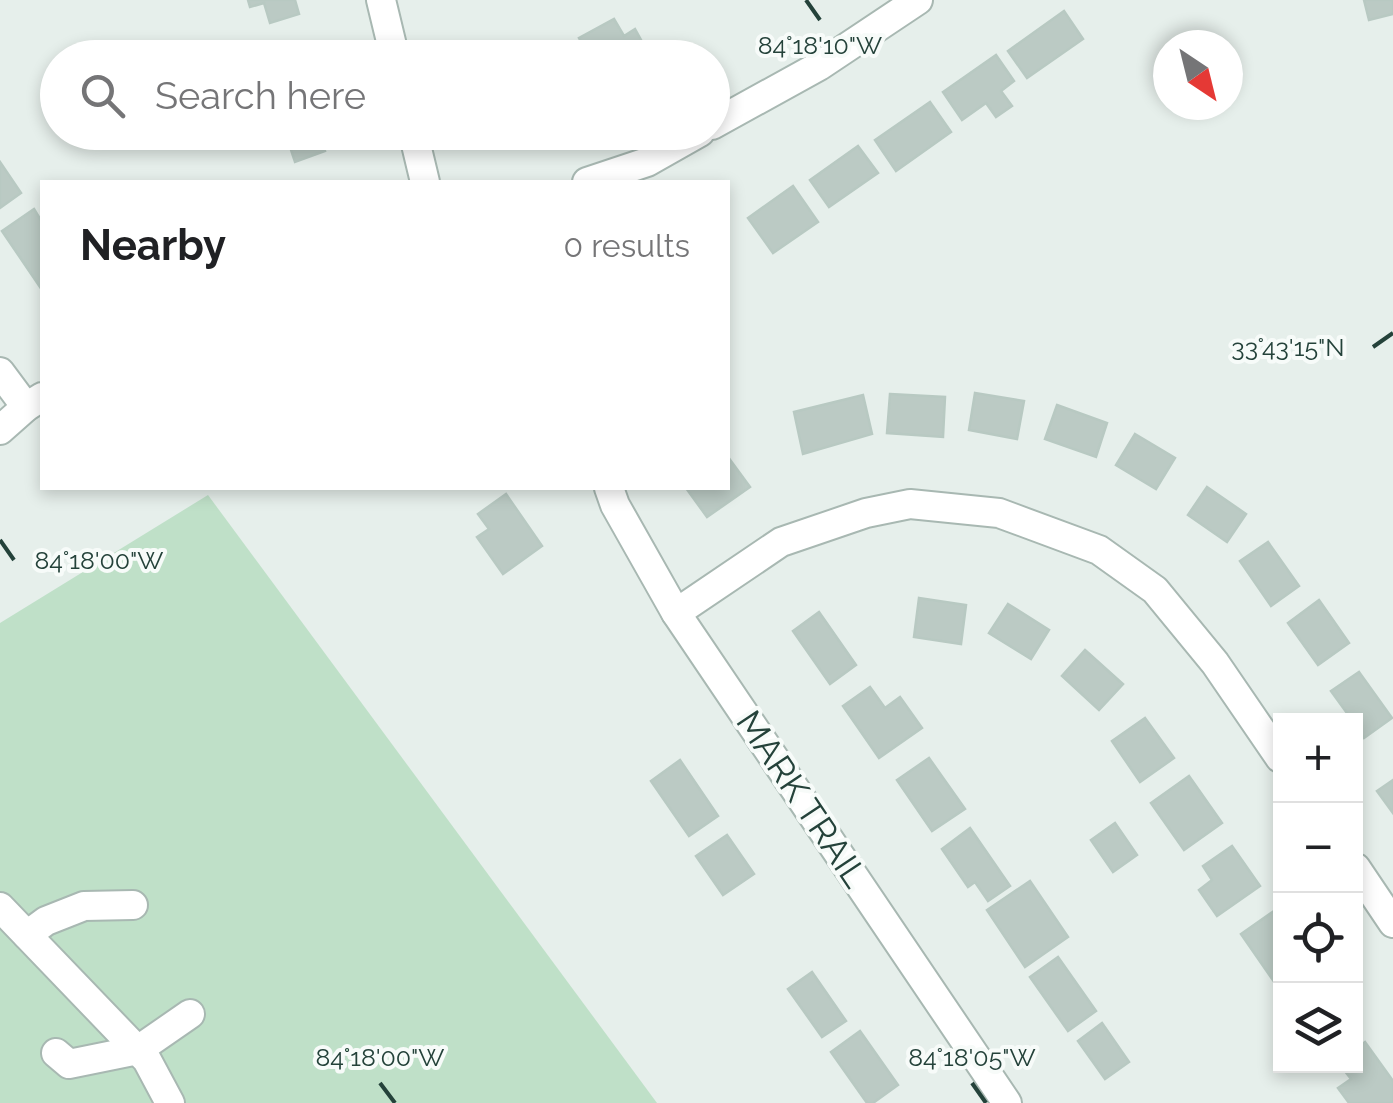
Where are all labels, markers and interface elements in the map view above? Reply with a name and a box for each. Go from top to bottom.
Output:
text: 84°18'10"W [758,30,882,60]
north arrow [1153,30,1243,120]
search box [40,40,730,150]
icon: search [75,68,130,123]
text: Search here [155,73,366,118]
text: Nearby [80,221,226,270]
text: 0 results [563,227,690,264]
text: 33°43'15"N [1231,332,1345,362]
text: 84°18'00"W [34,545,164,575]
street label: MARK TRAIL [728,703,876,895]
map controls [1273,713,1363,1073]
button: + [1273,713,1363,803]
button: − [1273,803,1363,893]
button: locate [1273,893,1363,983]
button: layers [1273,983,1363,1073]
text: 84°18'00"W [315,1042,445,1072]
text: 84°18'05"W [908,1042,1036,1072]

